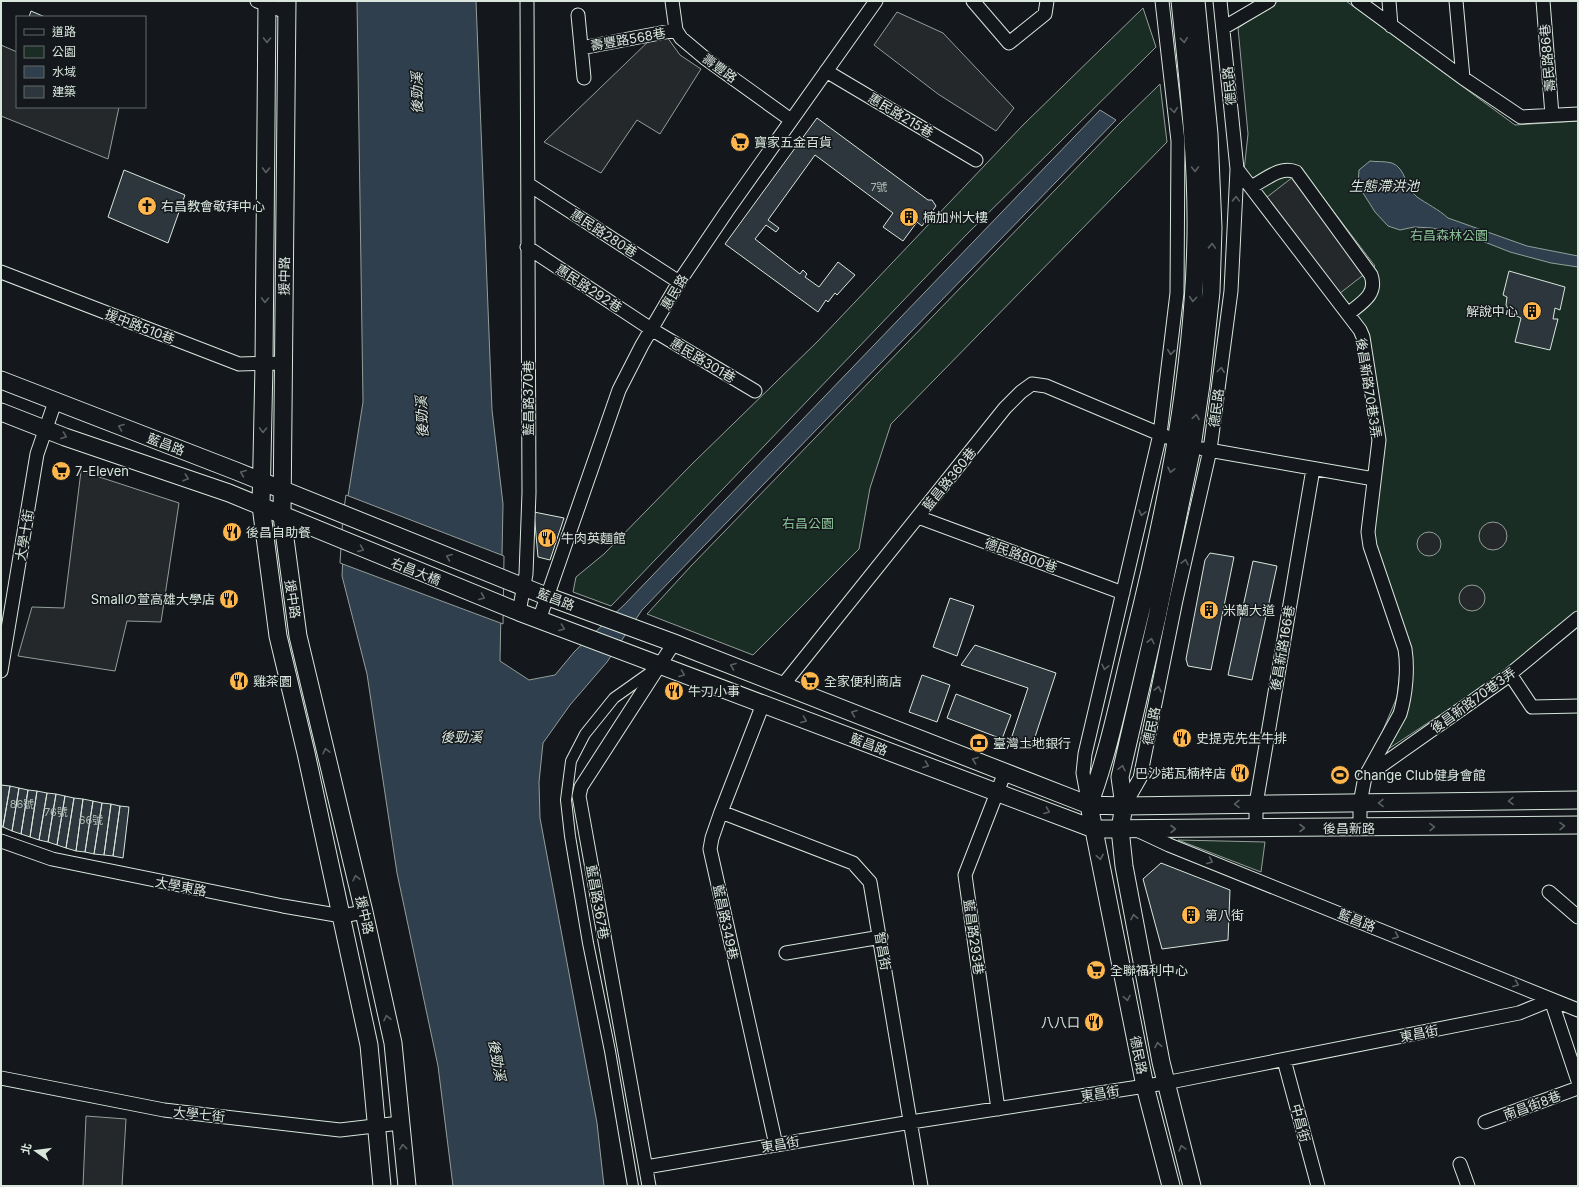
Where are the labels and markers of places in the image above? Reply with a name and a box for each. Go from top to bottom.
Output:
supermarket icon: 寶家五金百貨 [729,131,751,153]
place label: 寶家五金百貨 [754,134,832,150]
church icon: 右昌教會敬拜中心 [136,195,158,217]
place label: 右昌教會敬拜中心 [161,198,265,214]
building icon: 楠加州大樓 [898,206,920,228]
place label: 楠加州大樓 [923,209,988,225]
building icon: 解說中心 [1521,300,1543,322]
place label: 解說中心 [1466,303,1518,319]
supermarket icon: 7-Eleven [50,460,72,482]
place label: 7-Eleven [75,463,129,479]
restaurant icon: 後昌自助餐 [221,521,243,543]
place label: 後昌自助餐 [246,524,311,540]
restaurant icon: 牛肉英麵館 [536,527,558,549]
place label: 牛肉英麵館 [561,530,626,546]
restaurant icon: Smallの萱高雄大學店 [218,588,240,610]
place label: Smallの萱高雄大學店 [91,591,215,607]
building icon: 米蘭大道 [1198,599,1220,621]
place label: 米蘭大道 [1223,602,1275,618]
restaurant icon: 雞茶園 [228,670,250,692]
supermarket icon: 全家便利商店 [799,670,821,692]
place label: 雞茶園 [253,673,292,689]
place label: 全家便利商店 [824,673,902,689]
restaurant icon: 牛刀小事 [663,680,685,702]
place label: 牛刀小事 [688,683,740,699]
restaurant icon: 史提克先生牛排 [1171,727,1193,749]
place label: 史提克先生牛排 [1196,730,1287,746]
bank icon: 臺灣土地銀行 [968,732,990,754]
place label: 臺灣土地銀行 [993,735,1071,751]
restaurant icon: 巴沙諾瓦楠梓店 [1229,762,1251,784]
sports icon: Change Club健身會館 [1329,764,1351,786]
place label: 巴沙諾瓦楠梓店 [1135,765,1226,781]
place label: Change Club健身會館 [1354,767,1486,783]
building icon: 第八街 [1180,904,1202,926]
place label: 第八街 [1205,907,1244,923]
supermarket icon: 全聯福利中心 [1085,959,1107,981]
place label: 全聯福利中心 [1110,962,1188,978]
restaurant icon: 八八口 [1083,1011,1105,1033]
place label: 八八口 [1041,1014,1080,1030]

